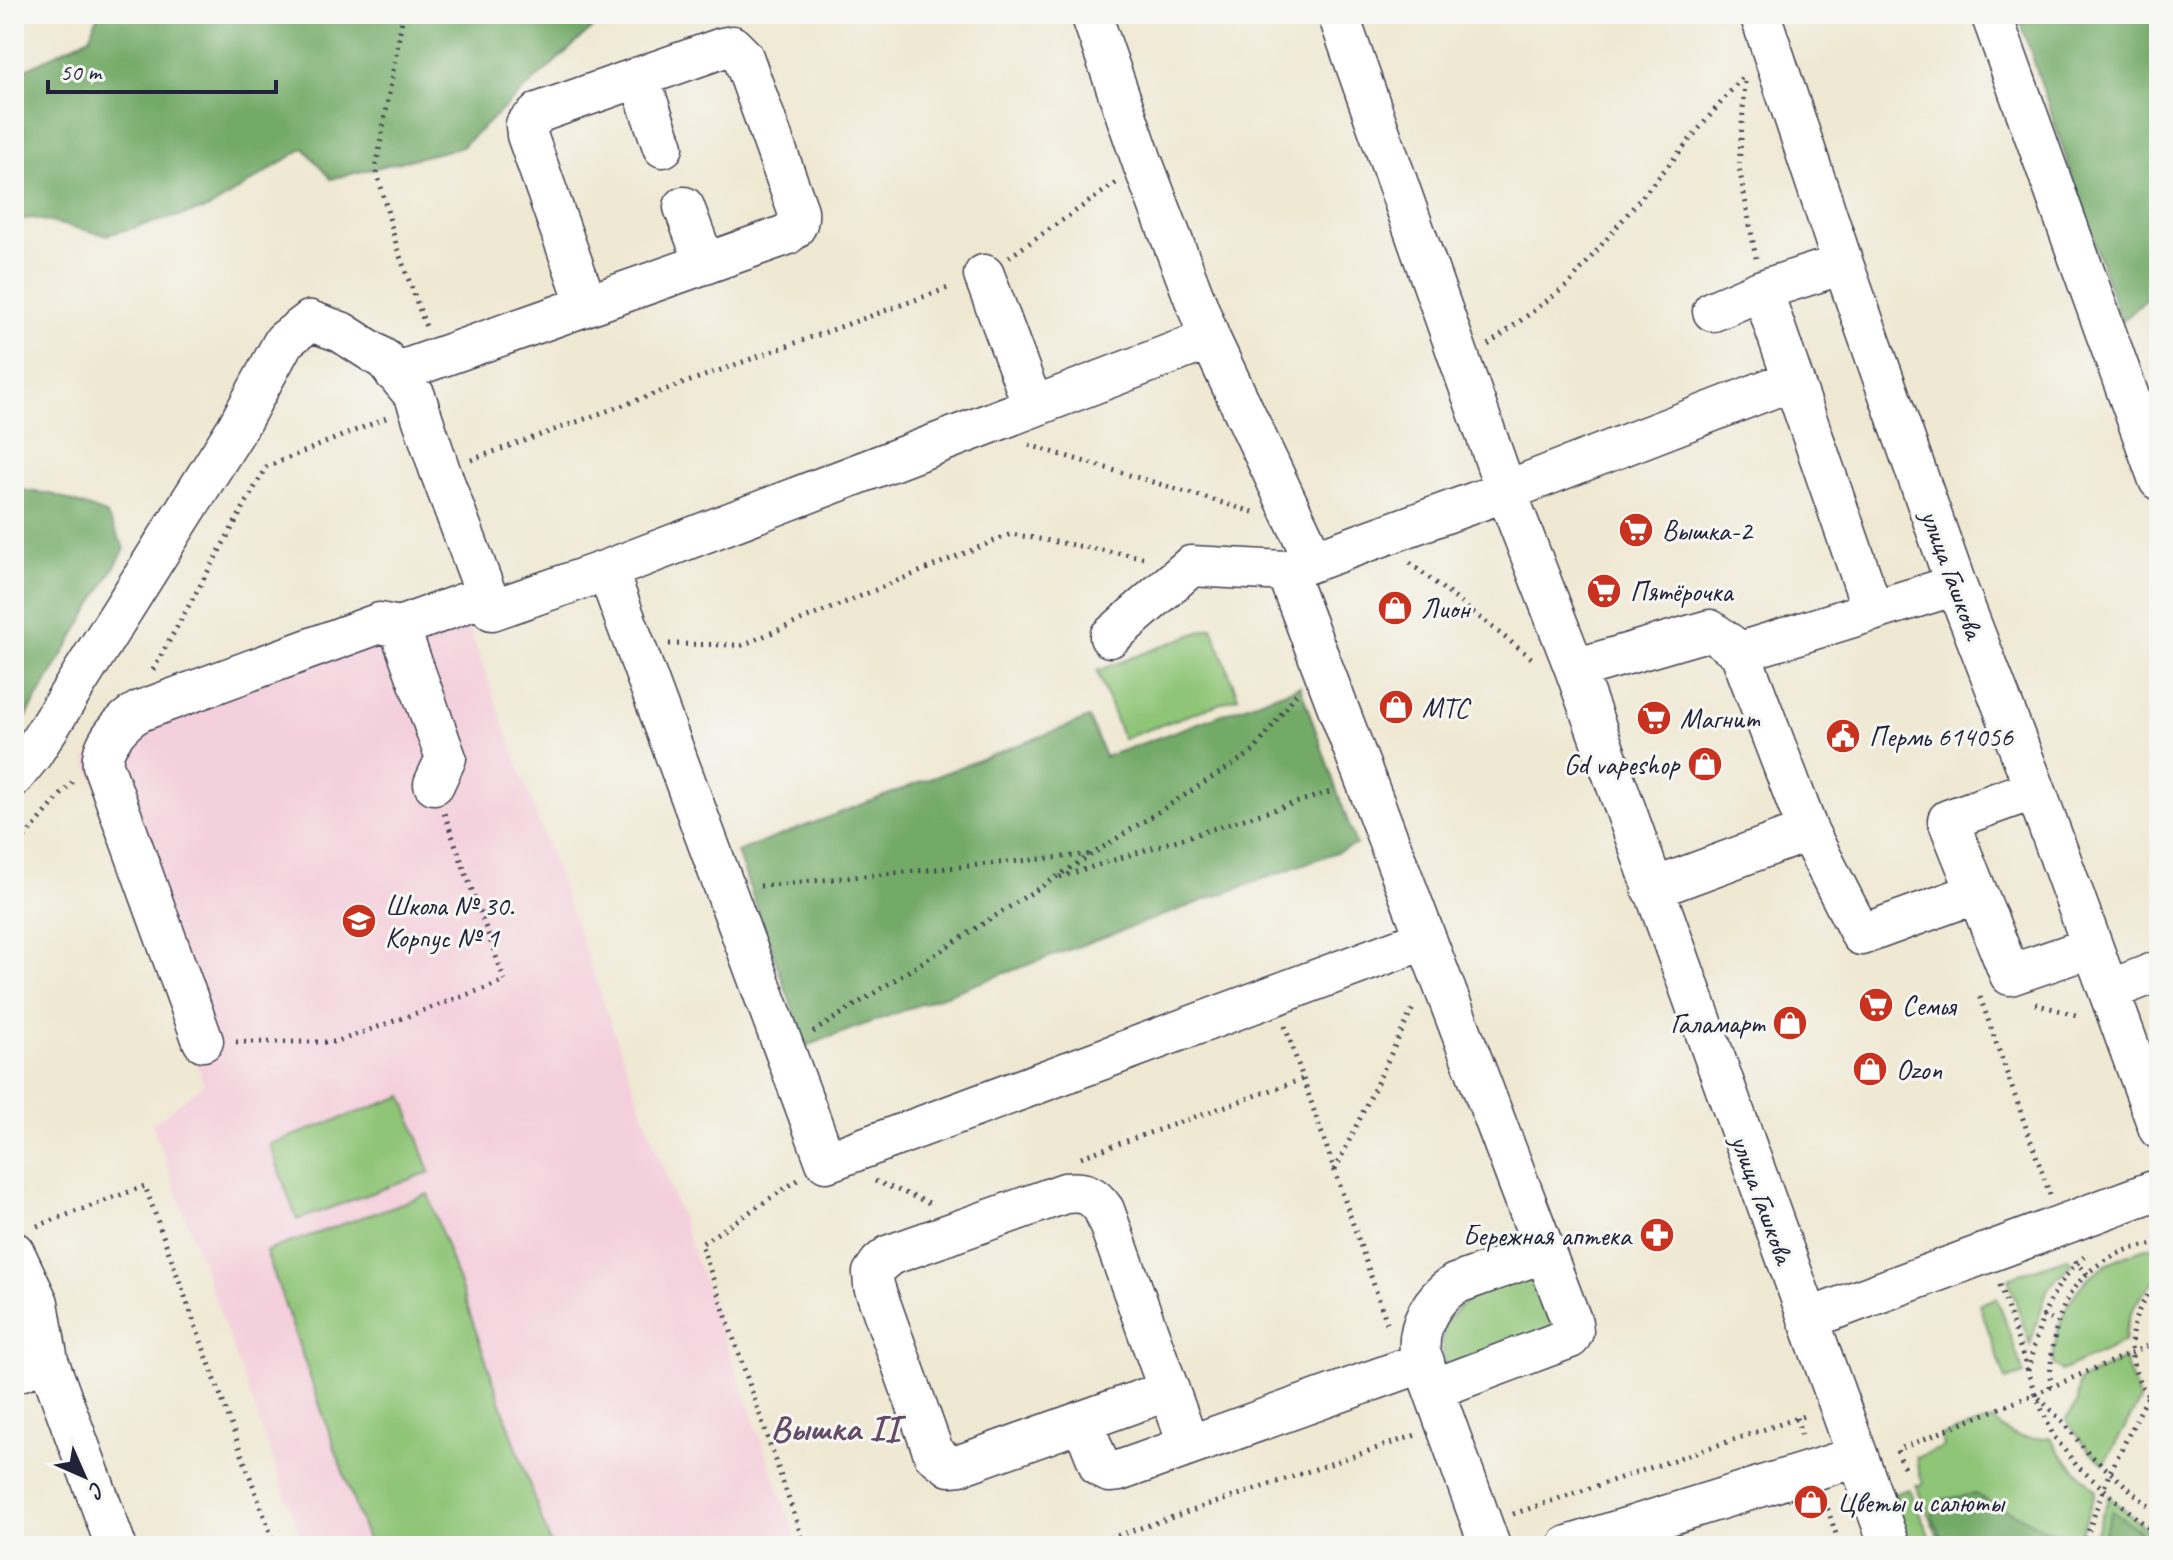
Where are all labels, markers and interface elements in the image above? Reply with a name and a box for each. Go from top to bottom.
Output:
scale bar [48,44,276,94]
text: 50 m [60,57,103,87]
street label: улица Гашкова [1912,503,1993,646]
supermarket icon: Вышка-2 [1617,511,1655,549]
place label: Вышка-2 [1662,513,1754,548]
supermarket icon: Пятёрочка [1585,572,1623,610]
place label: Пятёрочка [1630,574,1734,609]
shop icon: Лион [1376,589,1414,627]
place label: Лион [1421,591,1471,626]
shop icon: МТС [1377,688,1415,726]
place label: МТС [1422,690,1472,725]
supermarket icon: Магнит [1635,699,1673,737]
place label: Магнит [1680,701,1761,736]
public building icon: Пермь 614056 [1824,717,1862,755]
place label: Пермь 614056 [1869,719,2014,754]
shop icon: Gd vapeshop [1686,745,1724,783]
place label: Gd vapeshop [1564,747,1681,782]
place label: Школа № 30. Корпус № 1 [385,888,515,955]
school or university icon: Школа № 30. Корпус № 1 [340,902,378,940]
supermarket icon: Семья [1857,986,1895,1024]
place label: Семья [1902,988,1958,1023]
shop icon: Галамарт [1771,1004,1809,1042]
place label: Галамарт [1670,1006,1766,1041]
shop icon: Ozon [1851,1050,1889,1088]
place label: Ozon [1896,1052,1942,1087]
street label: улица Гашкова [1722,1128,1803,1271]
pharmacy icon: Бережная аптека [1638,1216,1676,1254]
place label: Бережная аптека [1463,1218,1633,1253]
district label: Вышка II [770,1405,907,1451]
north arrow [44,1436,124,1516]
text: С [81,1476,111,1505]
shop icon: Цветы и салюты [1792,1483,1830,1521]
place label: Цветы и салюты [1837,1485,2006,1520]

